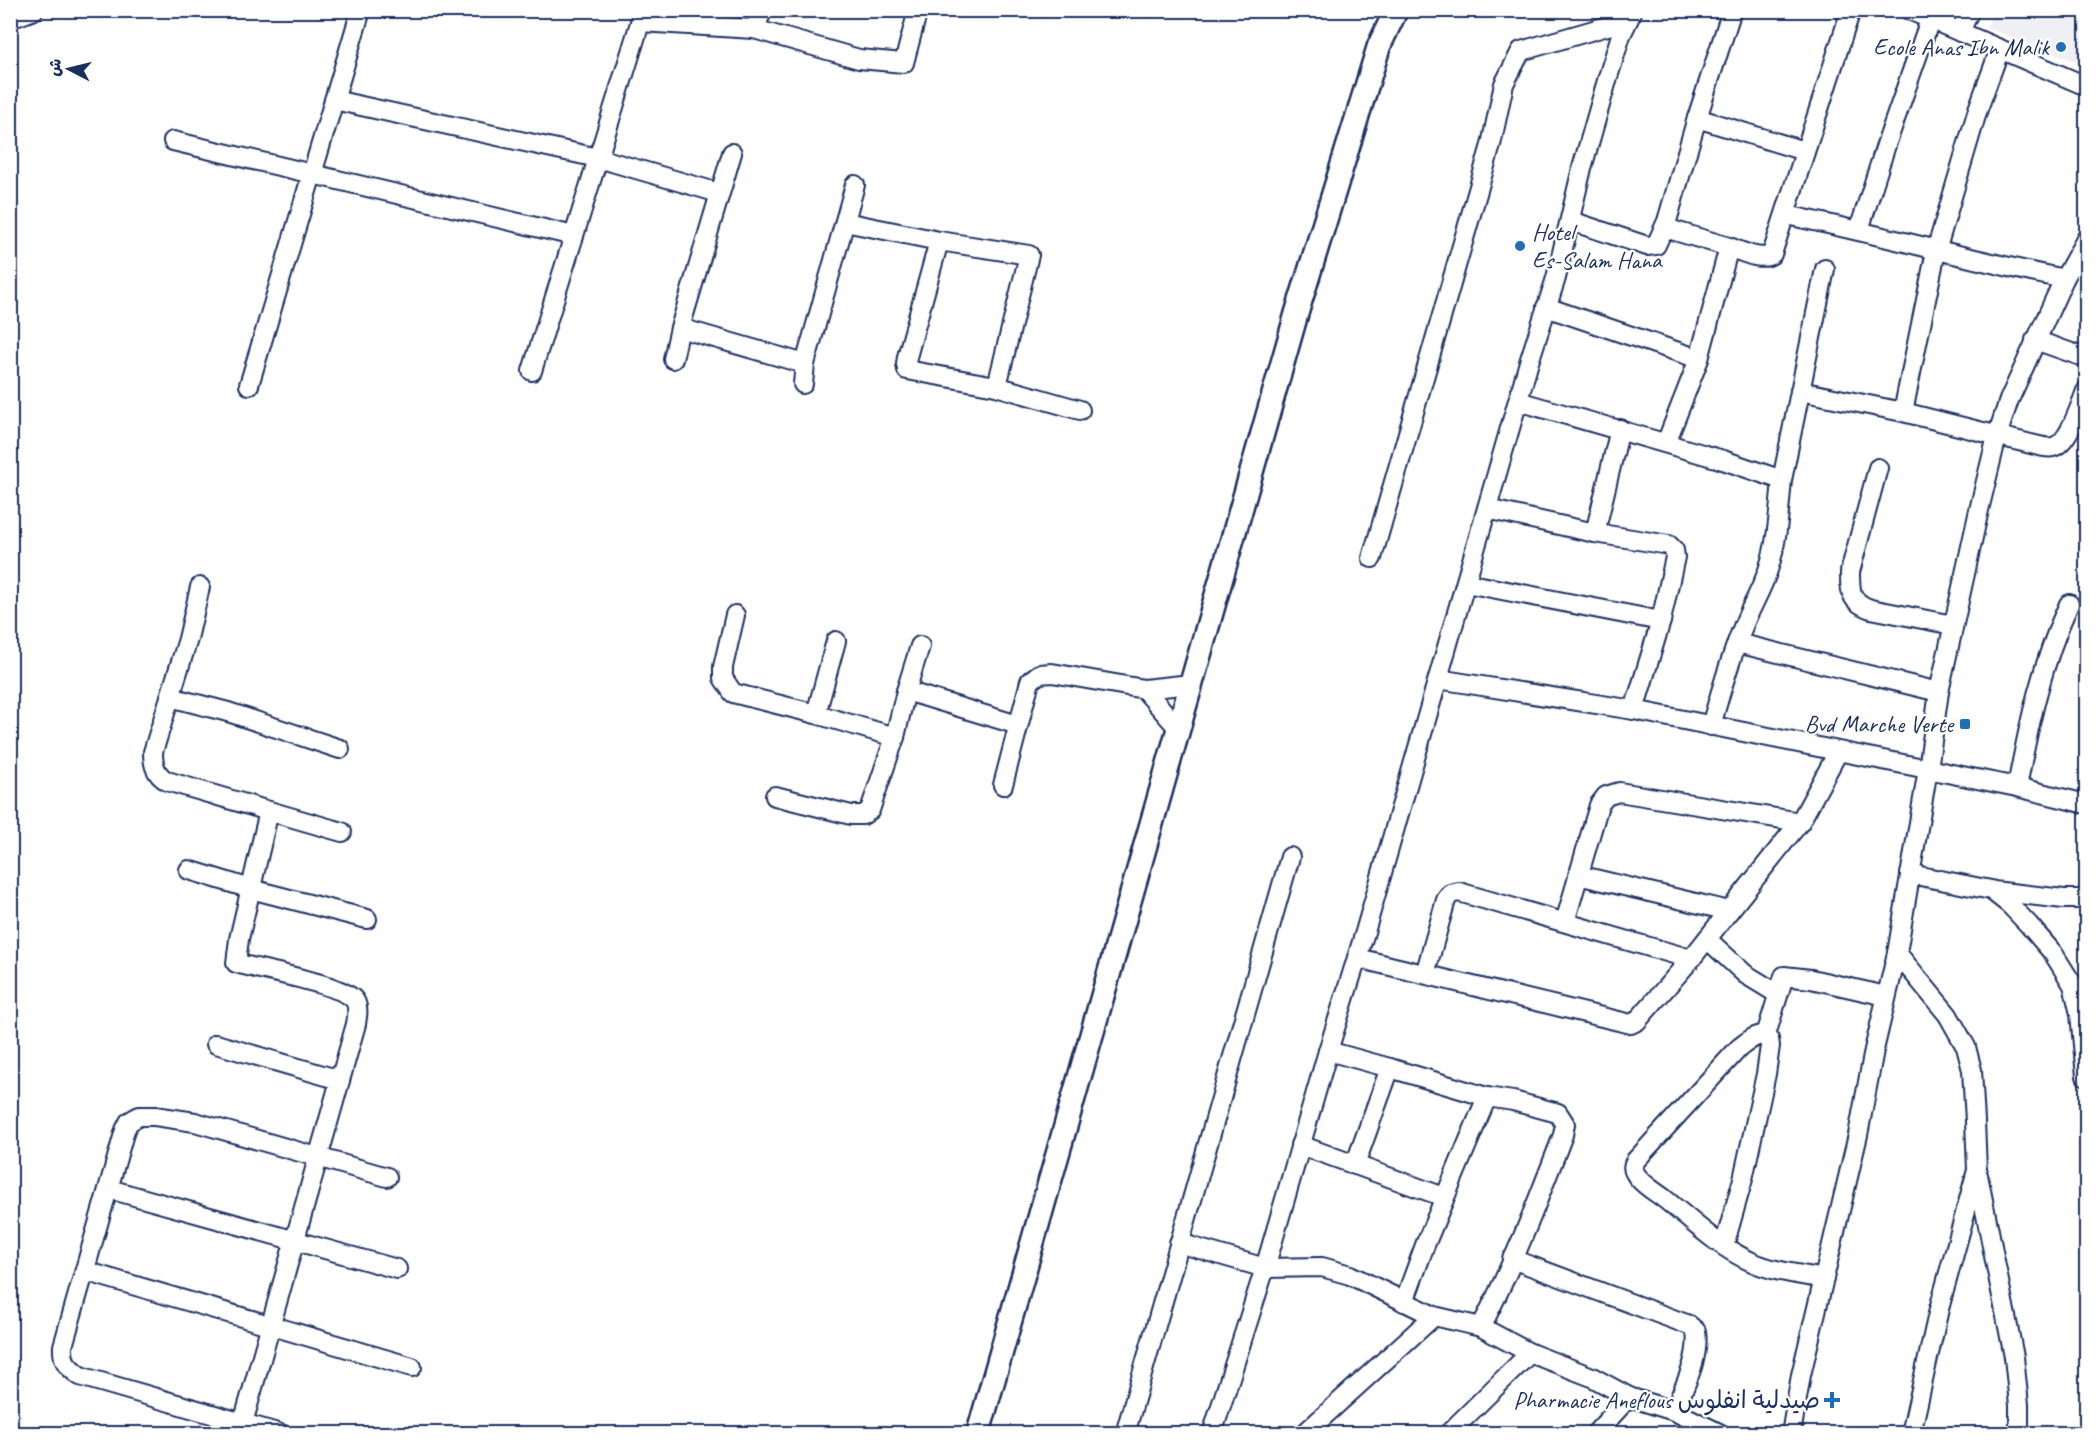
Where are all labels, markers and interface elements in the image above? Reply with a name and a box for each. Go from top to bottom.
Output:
place label: Ecole Anas Ibn Malik [1873,32,2051,62]
north arrow [39,39,99,99]
marker: Ecole Anas Ibn Malik [2054,40,2068,54]
text: ش [44,57,66,77]
place label: Hotel Es-Salam Hana [1532,217,1663,275]
marker: Hotel Es-Salam Hana [1513,239,1527,253]
place label: Bvd Marche Verte [1805,709,1955,739]
marker: Bvd Marche Verte [1958,717,1972,731]
place label: Pharmacie Aneflous صيدلية انفلوس [1513,1385,1820,1416]
marker: Pharmacie Aneflous صيدلية انفلوس [1825,1393,1839,1407]

